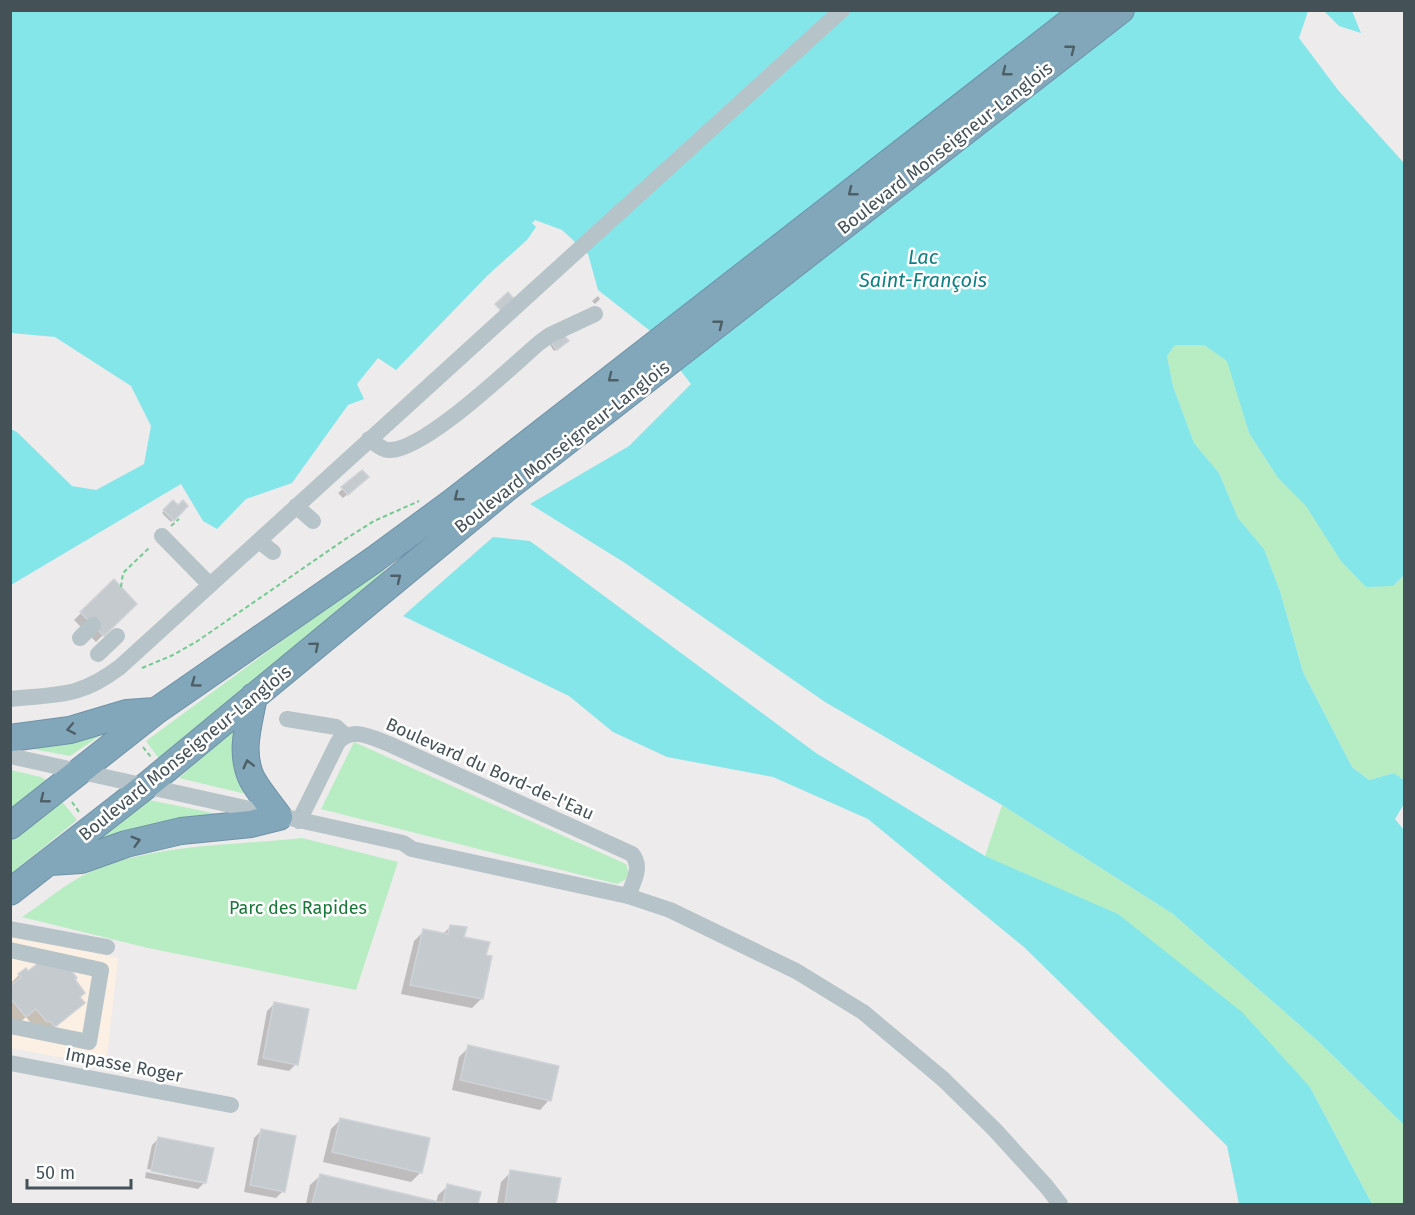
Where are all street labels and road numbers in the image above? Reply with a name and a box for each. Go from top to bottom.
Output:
street label: Boulevard Monseigneur-Langlois [833,57,1057,239]
street label: Boulevard Monseigneur-Langlois [450,356,674,538]
street label: Boulevard Monseigneur-Langlois [74,660,296,846]
street label: Boulevard du Bord-de-l'Eau [383,713,597,825]
street label: Impasse Roger [63,1043,185,1087]

